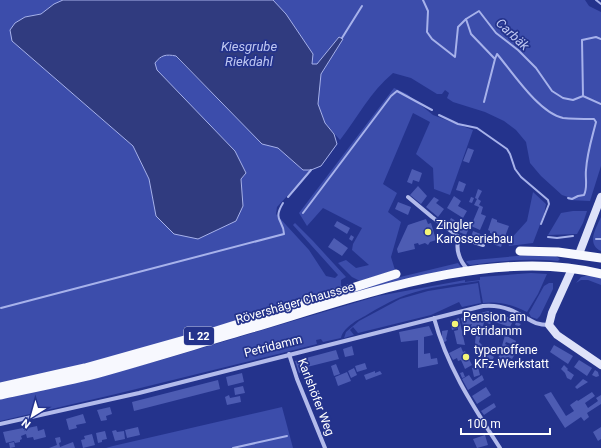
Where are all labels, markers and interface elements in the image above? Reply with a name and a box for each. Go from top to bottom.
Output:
water label: Carbäk [493,15,533,54]
water label: Kiesgrube Riekdahl [221,39,277,69]
place label: Zingler Karosseriebau [436,218,513,246]
marker: Zingler Karosseriebau [423,227,433,237]
street label: Rövershäger Chaussee [234,279,356,327]
place label: Pension am Petridamm [463,310,526,338]
marker: Pension am Petridamm [450,319,460,329]
road number: L 22 [184,327,214,345]
street label: Petridamm [243,332,303,360]
place label: typenoffene KFz-Werkstatt [474,343,549,371]
marker: typenoffene KFz-Werkstatt [461,352,471,362]
street label: Karlshöfer Weg [295,356,337,438]
north arrow [12,396,52,436]
scale bar [461,410,550,436]
text: N [19,416,33,431]
text: 100 m [467,417,501,431]

